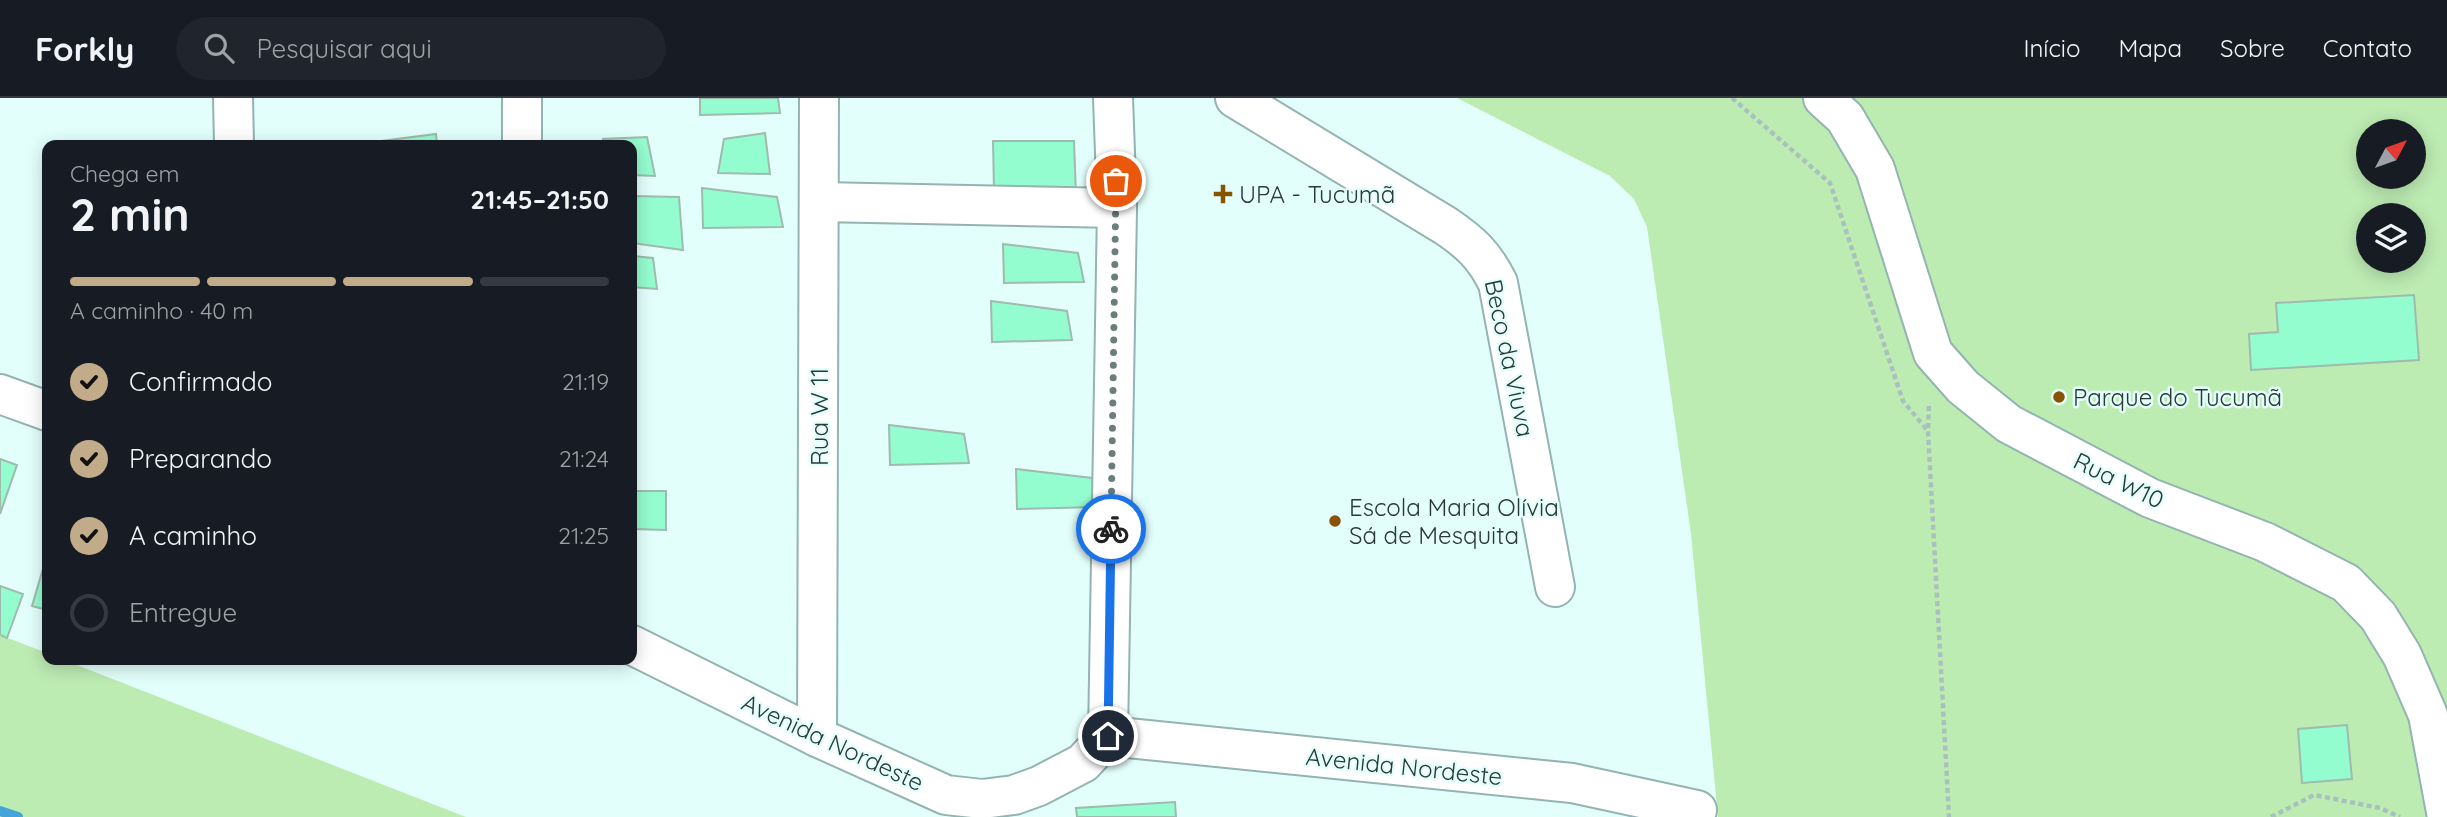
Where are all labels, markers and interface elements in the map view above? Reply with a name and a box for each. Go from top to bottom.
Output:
search box [176,17,666,80]
text: Forkly [35,28,134,69]
icon: search [200,29,238,67]
text: Pesquisar aqui [256,32,432,65]
text: Início [2023,33,2080,63]
text: Mapa [2118,33,2182,63]
text: Sobre [2220,33,2285,63]
text: Contato [2323,33,2412,63]
north arrow [2356,119,2426,189]
map controls [2356,119,2426,273]
pin [1086,151,1146,211]
text: Chega em [70,159,179,188]
icon: bag [1097,162,1135,200]
place label: UPA - Tucumã [1239,179,1395,209]
text: 21:45–21:50 [470,183,609,216]
marker: UPA - Tucumã [1213,184,1233,204]
text: 2 min [70,185,190,243]
button: layers [2356,203,2426,273]
street label: Beco da Viuva [1479,277,1541,439]
text: A caminho · 40 m [70,296,253,325]
icon: check [70,363,108,401]
text: Confirmado [129,365,273,398]
text: 21:19 [562,367,609,396]
street label: Rua W 11 [804,368,834,466]
place label: Parque do Tucumã [2073,382,2282,412]
marker: Parque do Tucumã [2051,389,2067,405]
icon: check [70,440,108,478]
text: Preparando [129,442,272,475]
text: 21:24 [559,444,609,473]
street label: Rua W10 [2069,445,2169,515]
place label: Escola Maria Olívia Sá de Mesquita [1349,492,1559,550]
courier [1076,494,1146,564]
icon: bike [1092,510,1130,548]
marker: Escola Maria Olívia Sá de Mesquita [1327,513,1343,529]
icon: check [70,517,108,555]
text: A caminho [129,519,257,552]
text: 21:25 [558,521,609,550]
text: Entregue [129,596,237,629]
street label: Avenida Nordeste [737,687,929,797]
pin [1078,706,1138,766]
icon: home [1089,717,1127,755]
street label: Avenida Nordeste [1304,741,1504,791]

